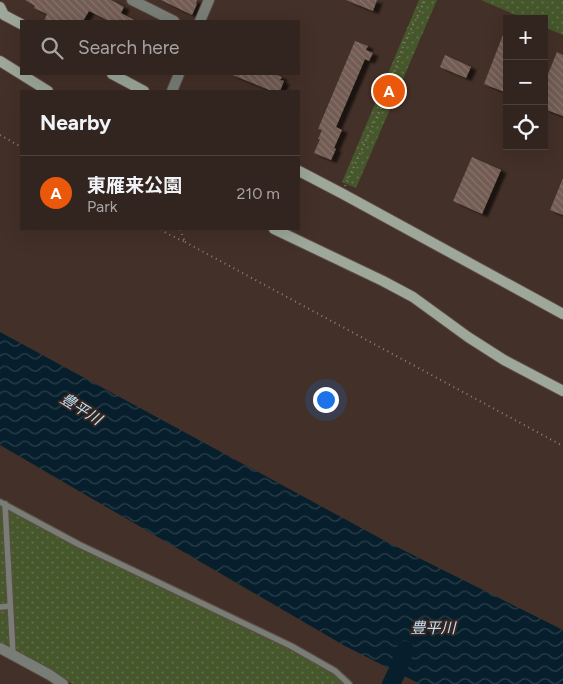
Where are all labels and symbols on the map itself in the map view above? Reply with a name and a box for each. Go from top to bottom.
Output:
pin: A [373,72,405,110]
your location [313,387,339,413]
water label: 豊平川 [57,389,107,430]
water label: 豊平川 [410,619,457,637]

